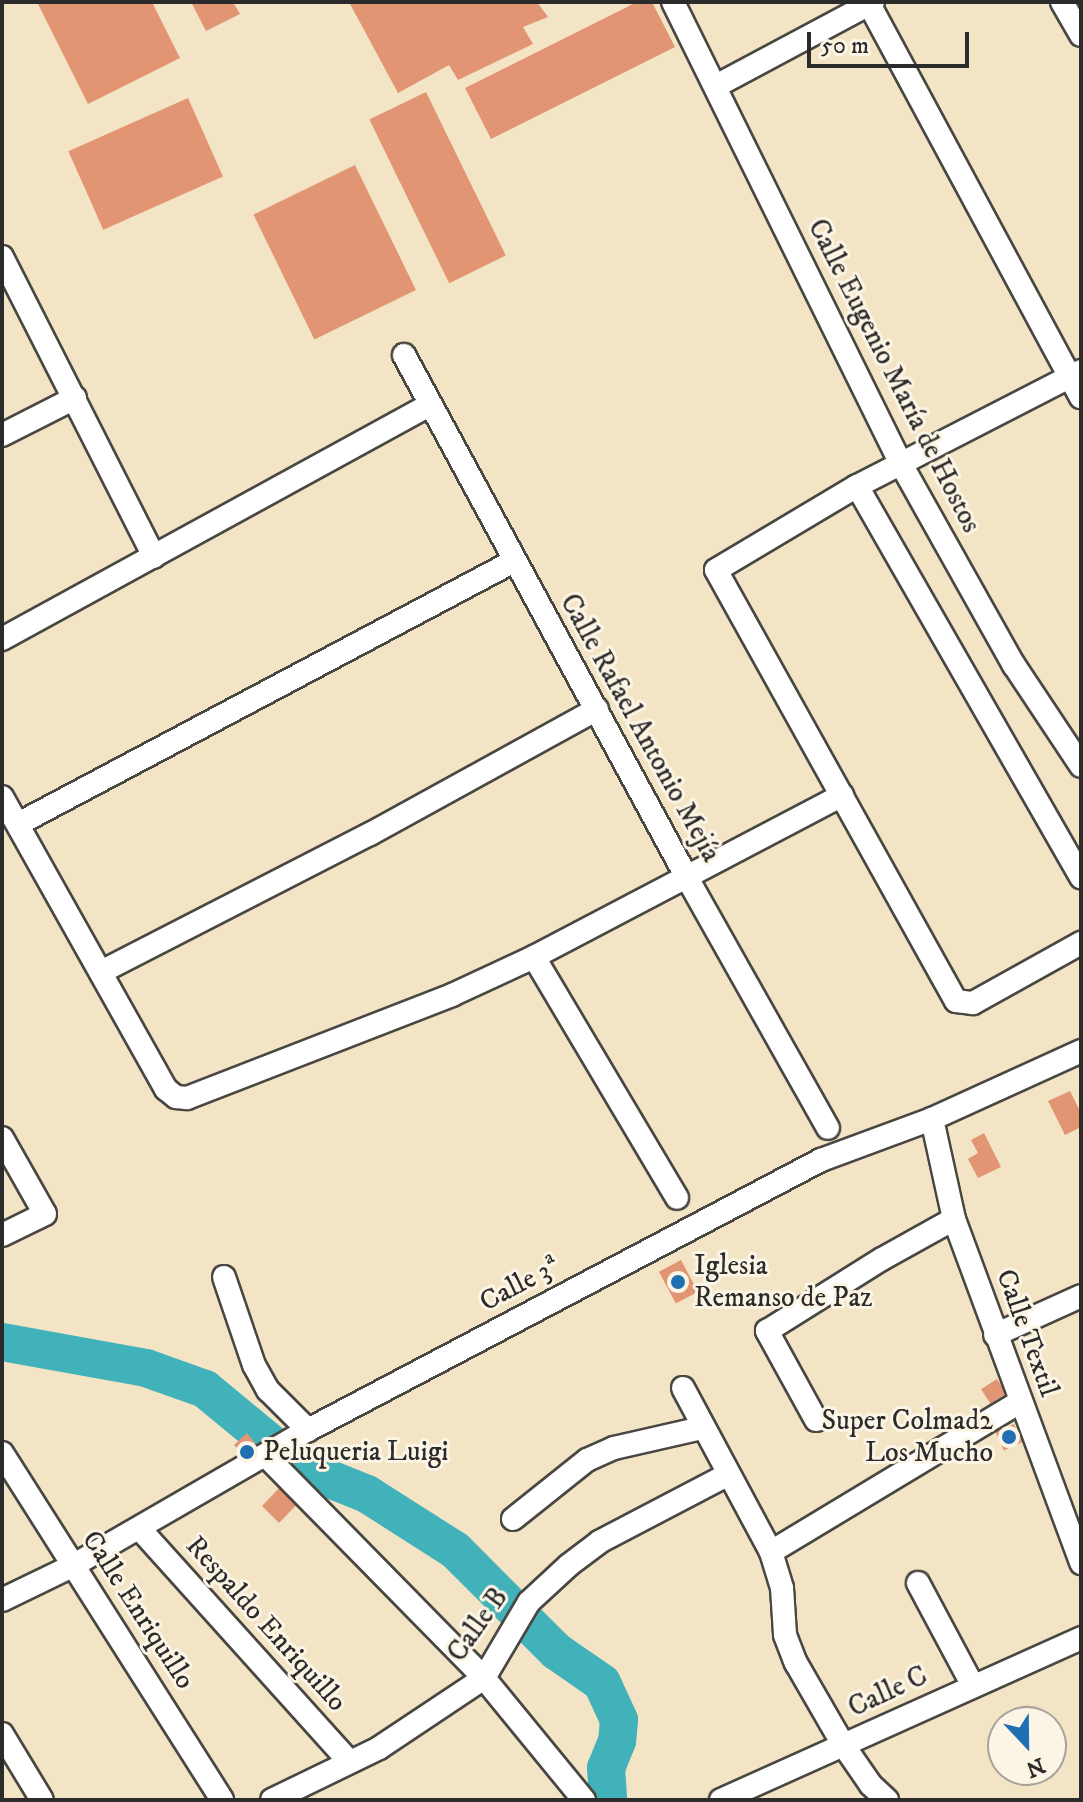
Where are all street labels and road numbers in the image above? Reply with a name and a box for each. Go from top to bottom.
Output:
street label: Calle Eugenio María de Hostos [800,214,988,538]
street label: Calle Rafael Antonio Mejía [552,588,728,868]
street label: Calle 3ª [474,1249,566,1319]
street label: Calle Textil [988,1265,1066,1401]
street label: Calle Enriquillo [74,1525,202,1695]
street label: Respaldo Enriquillo [178,1529,354,1719]
street label: Calle B [441,1582,515,1668]
street label: Calle C [843,1659,933,1725]

